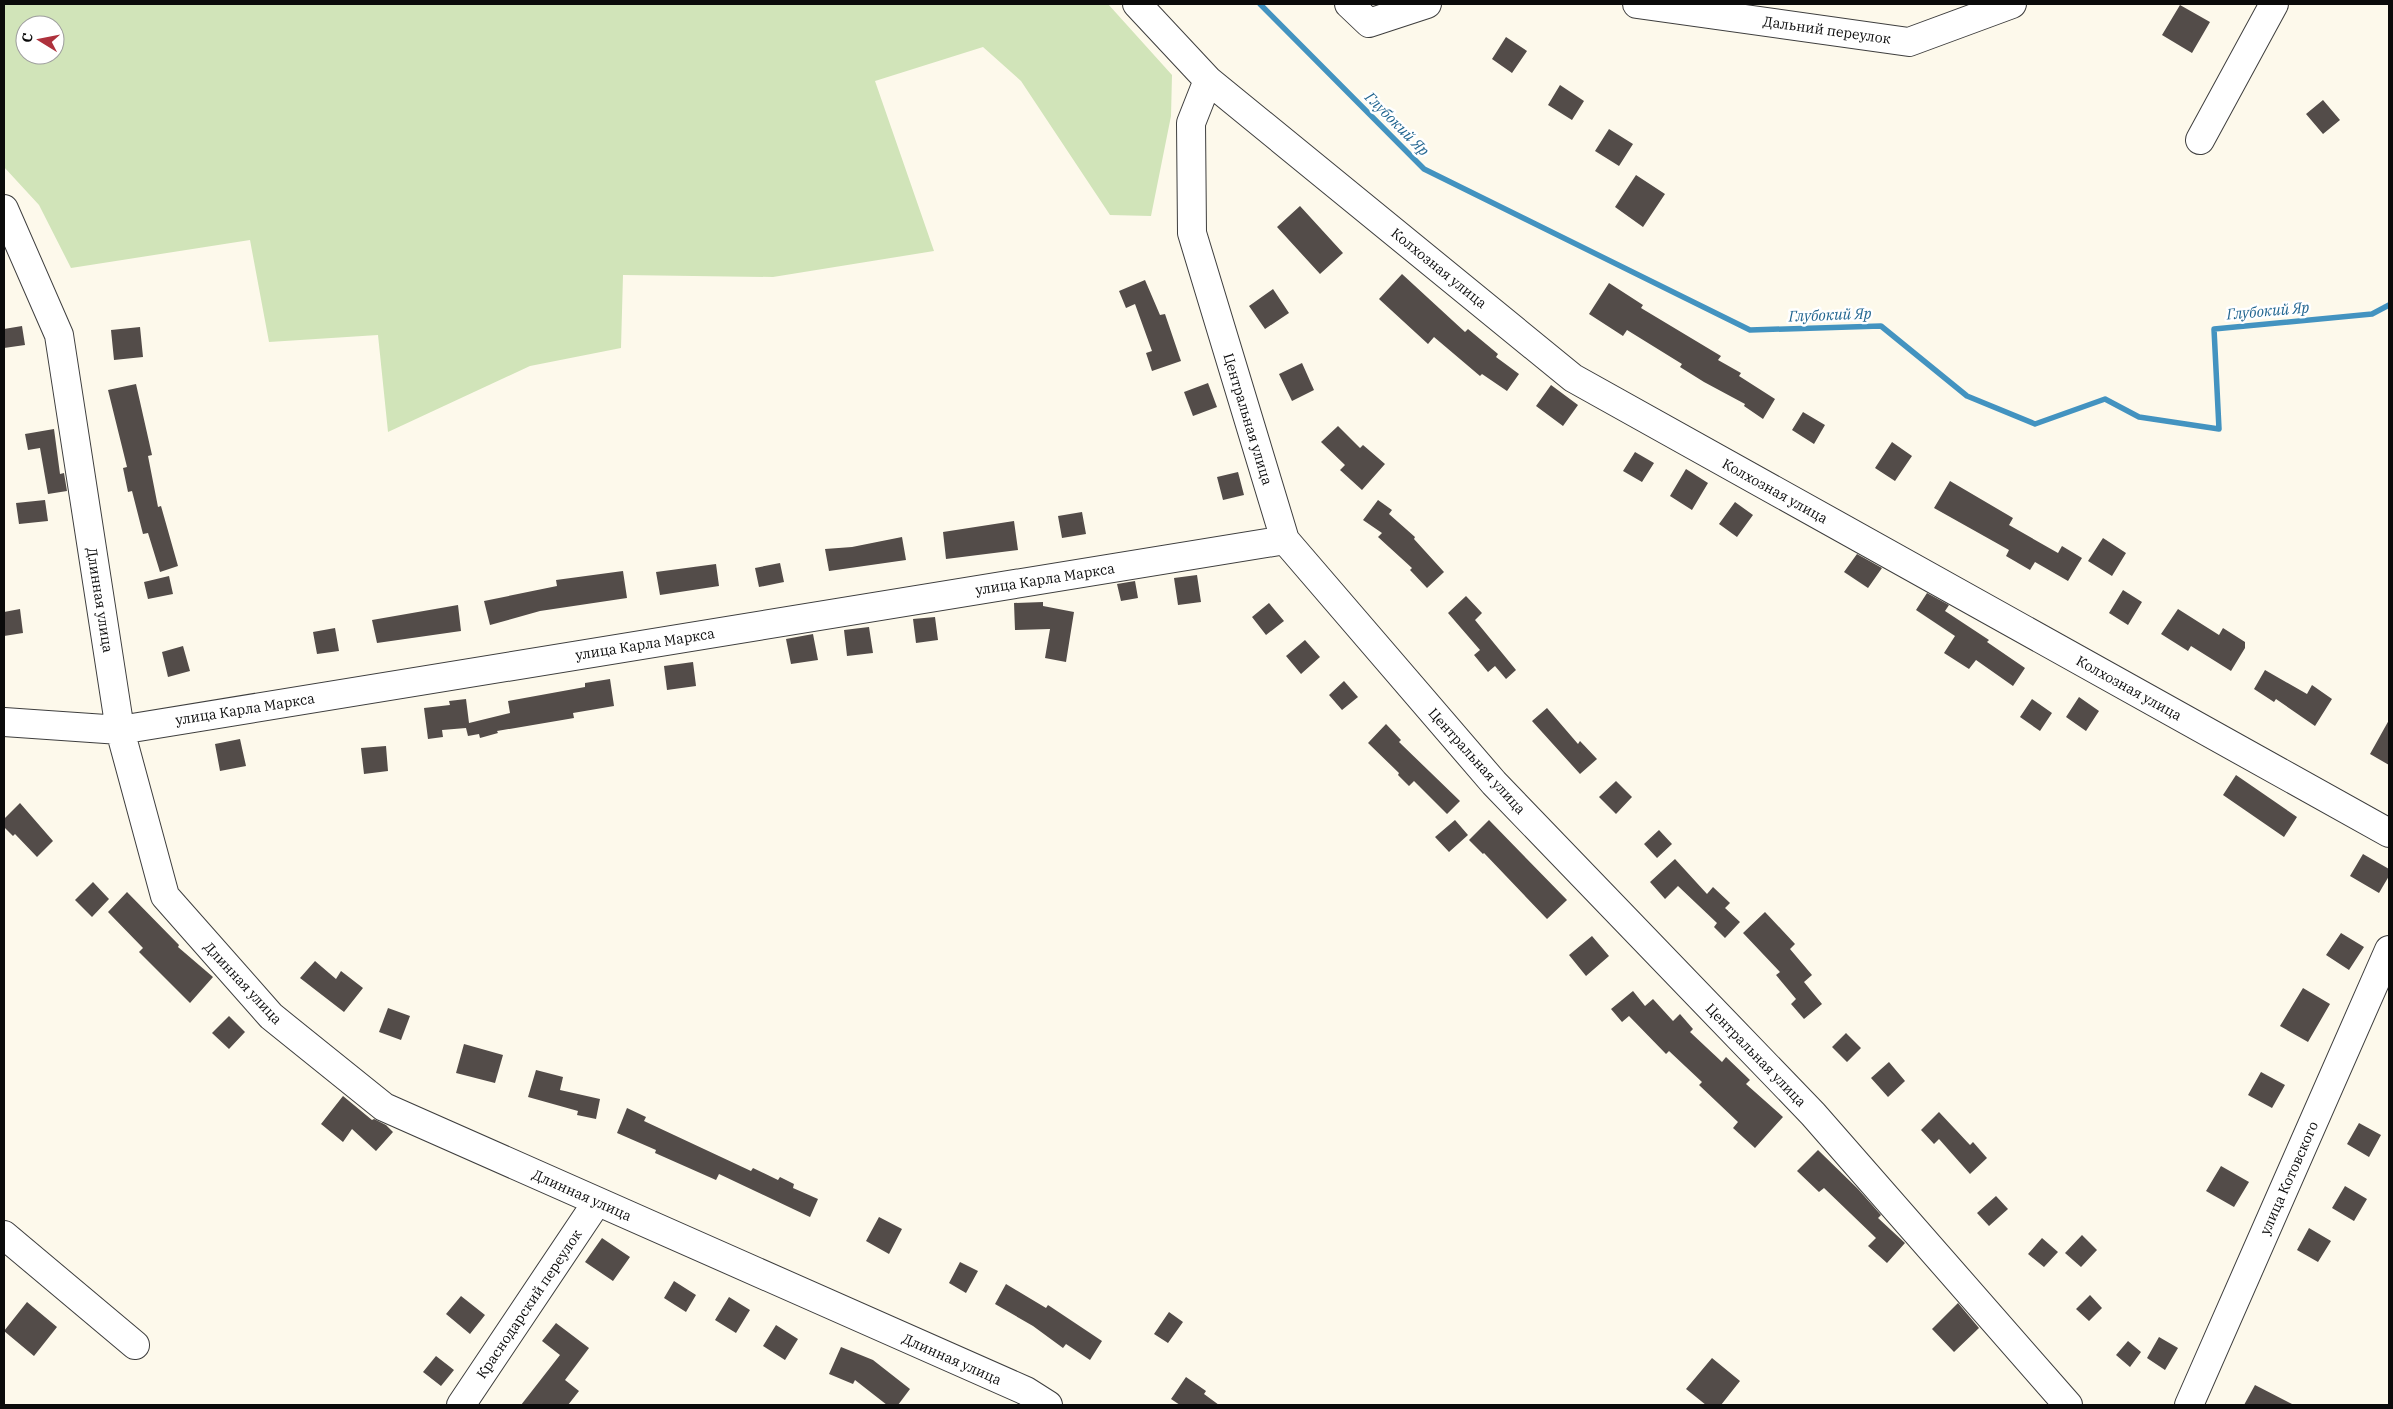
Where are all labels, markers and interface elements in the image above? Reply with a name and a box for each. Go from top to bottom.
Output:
street label: Дальний переулок [1762,12,1892,48]
north arrow [15,15,65,65]
text: С [18,32,37,44]
water label: Глубокий Яр [1361,87,1433,160]
street label: Колхозная улица [1388,224,1491,312]
water label: Глубокий Яр [2225,297,2310,324]
water label: Глубокий Яр [1787,304,1872,325]
street label: Центральная улица [1219,351,1277,487]
street label: Колхозная улица [1719,455,1831,528]
street label: Длинная улица [83,546,117,654]
street label: улица Карла Маркса [974,559,1116,599]
street label: улица Карла Маркса [574,624,716,664]
street label: Колхозная улица [2073,652,2185,725]
street label: улица Карла Маркса [174,689,316,729]
street label: Центральная улица [1424,704,1530,818]
street label: Длинная улица [200,938,286,1028]
street label: Центральная улица [1702,999,1810,1111]
street label: улица Котовского [2256,1118,2322,1238]
street label: Длинная улица [530,1165,635,1225]
street label: Краснодарский переулок [472,1226,586,1382]
street label: Длинная улица [900,1329,1005,1389]

